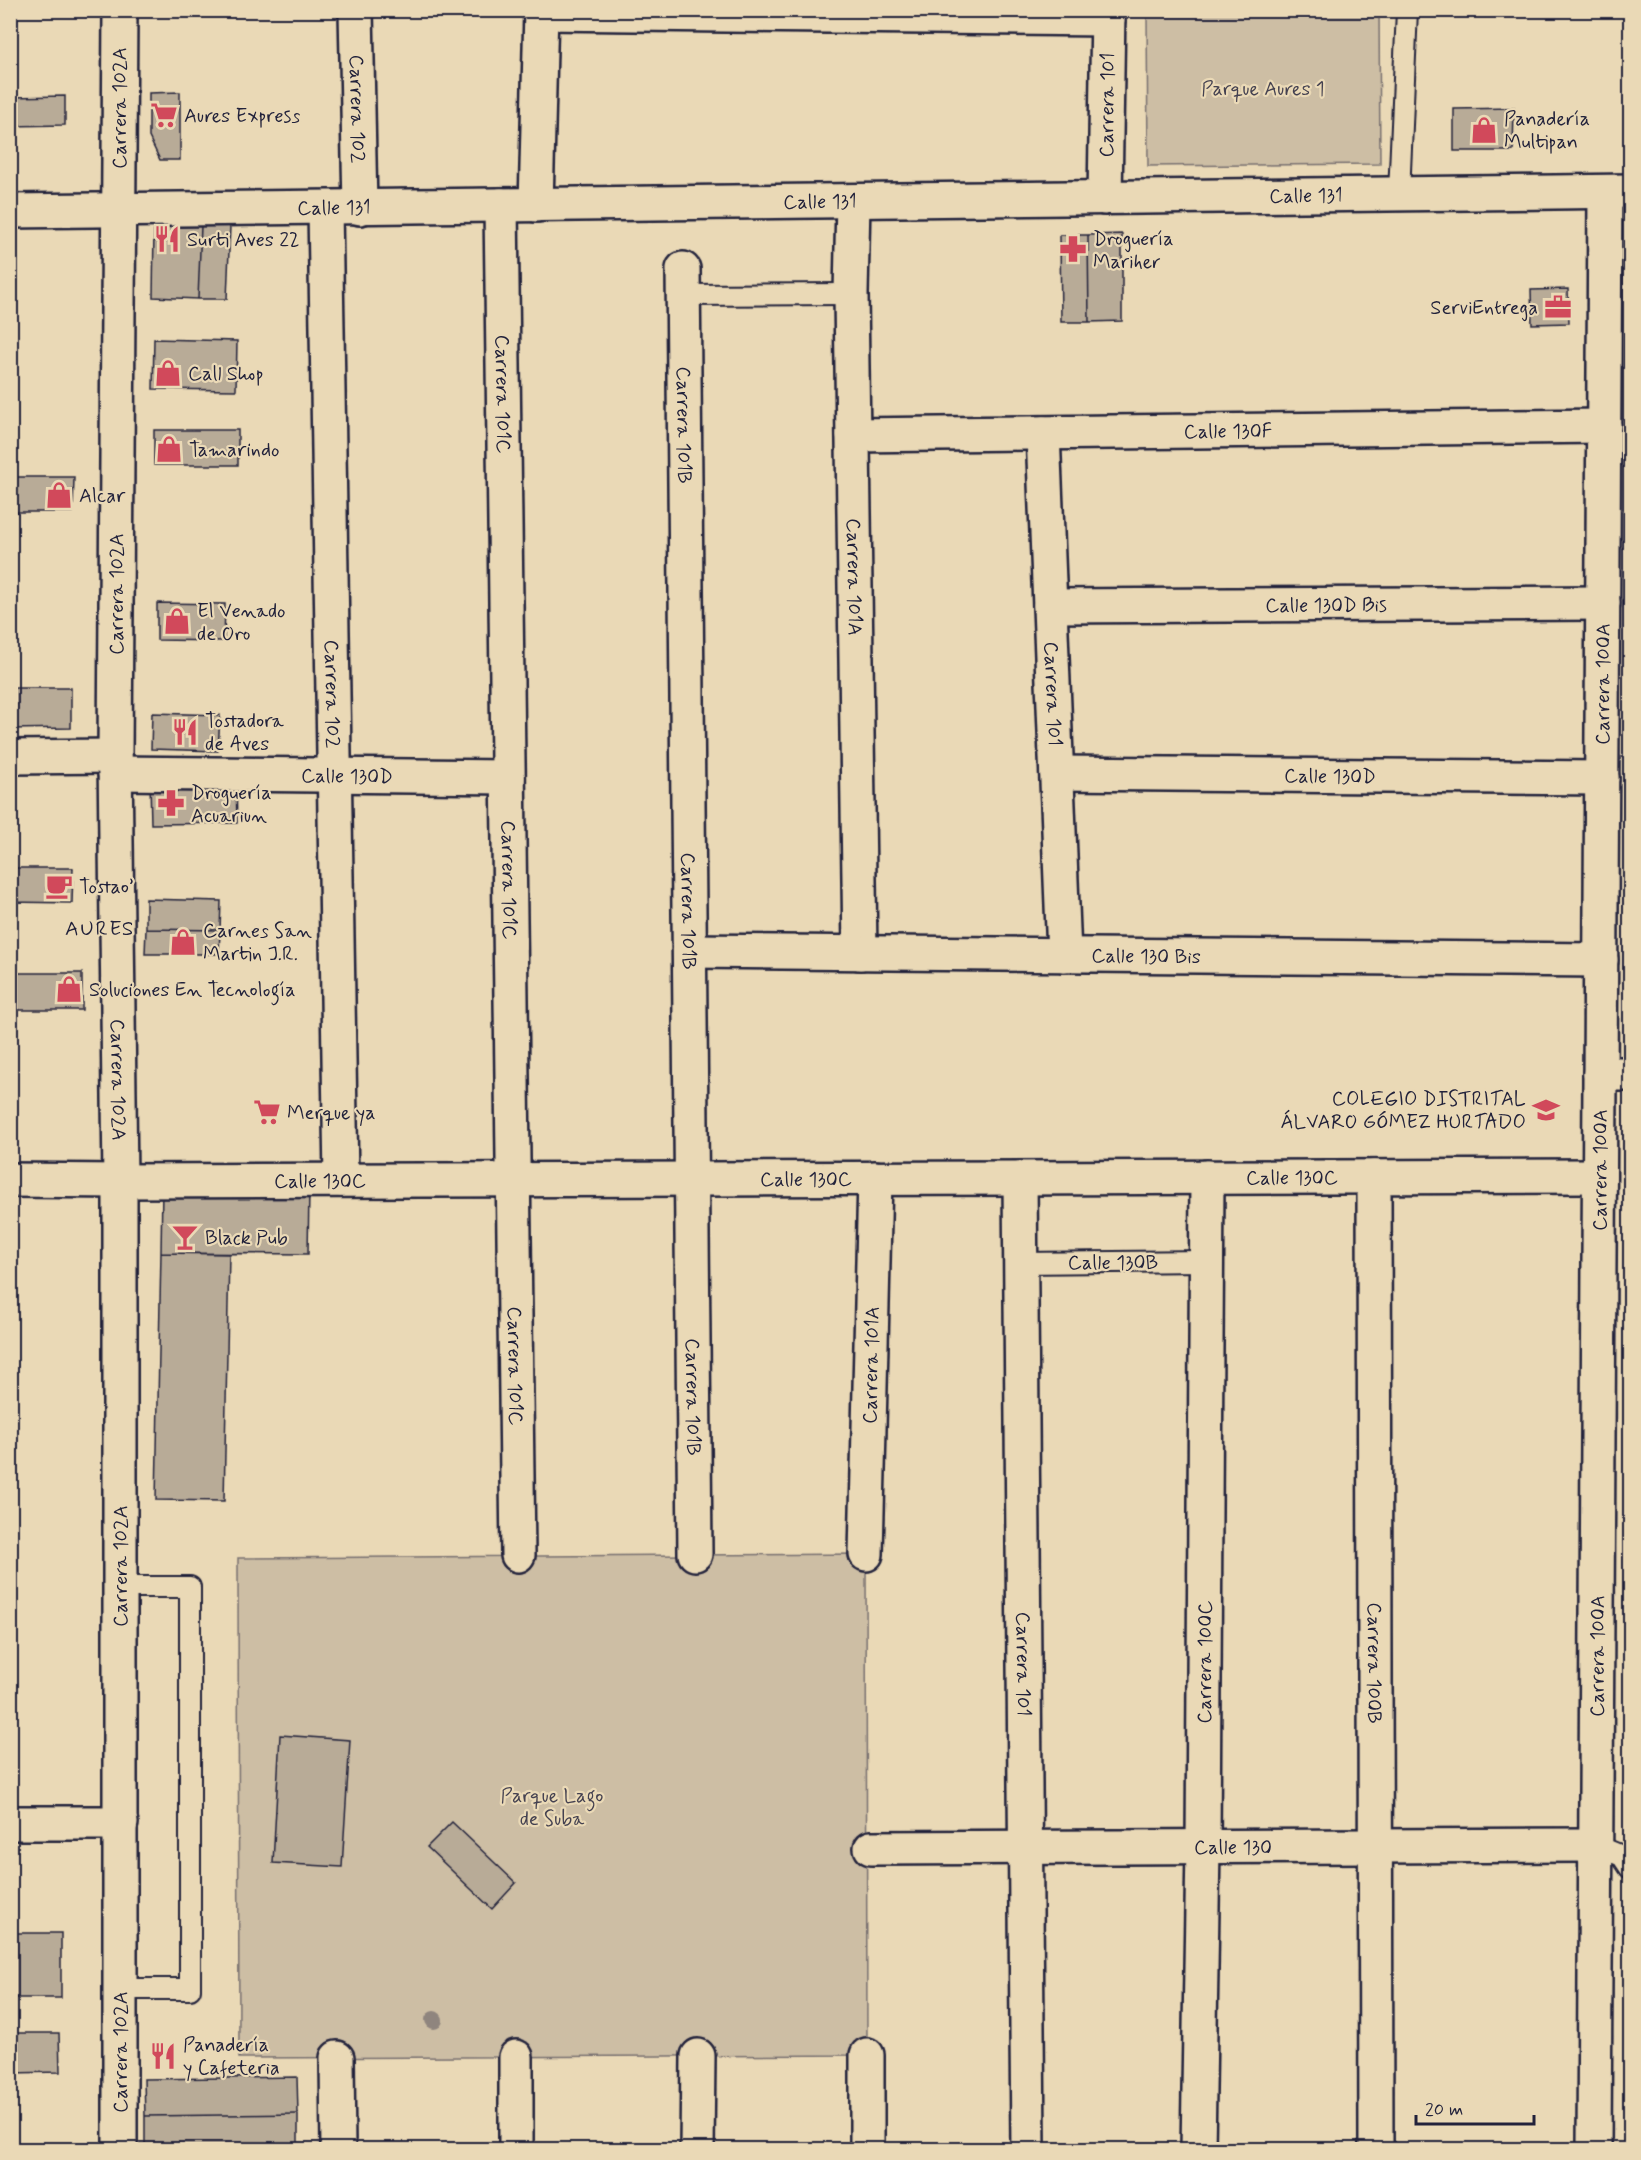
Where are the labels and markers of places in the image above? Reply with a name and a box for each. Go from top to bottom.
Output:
supermarket icon: Aures Express [149,100,179,130]
place label: Aures Express [184,103,300,130]
place label: Panadería Multipan [1504,106,1590,156]
shop icon: Panadería Multipan [1469,115,1499,145]
restaurant icon: Surti Aves 22 [152,224,182,254]
place label: Droguería Mariher [1093,226,1173,276]
place label: Surti Aves 22 [187,227,300,254]
pharmacy icon: Droguería Mariher [1058,234,1088,264]
office icon: ServiEntrega [1543,292,1573,322]
place label: ServiEntrega [1430,295,1538,322]
shop icon: Call Shop [153,358,183,388]
place label: Call Shop [188,361,263,388]
shop icon: Tamarindo [154,434,184,464]
place label: Tamarindo [189,437,280,464]
shop icon: Alcar [44,480,74,510]
place label: Alcar [79,483,126,510]
place label: El Venado de Oro [197,598,286,648]
shop icon: El Venado de Oro [162,606,192,636]
place label: Tostadora de Aves [205,708,285,758]
restaurant icon: Tostadora de Aves [170,717,200,747]
place label: Droguería Acuariun [191,780,271,830]
pharmacy icon: Droguería Acuariun [156,788,186,818]
cafe icon: Tostao’ [44,871,74,901]
place label: Tostao’ [79,874,134,901]
place label: Carnes San Martin J.R. [203,918,312,968]
shop icon: Carnes San Martin J.R. [168,927,198,957]
shop icon: Soluciones En Tecnología [54,974,84,1004]
place label: Soluciones En Tecnología [89,977,296,1006]
place label: COLEGIO DISTRITAL ÁLVARO GÓMEZ HURTADO [1280,1086,1526,1136]
school or university icon: COLEGIO DISTRITAL ÁLVARO GÓMEZ HURTADO [1531,1095,1561,1125]
supermarket icon: Merque ya [252,1097,282,1127]
place label: Merque ya [287,1100,376,1127]
bar icon: Black Pub [170,1222,200,1252]
place label: Black Pub [205,1225,288,1252]
place label: Panadería y Cafeteria [183,2032,280,2082]
restaurant icon: Panadería y Cafeteria [148,2041,178,2071]

